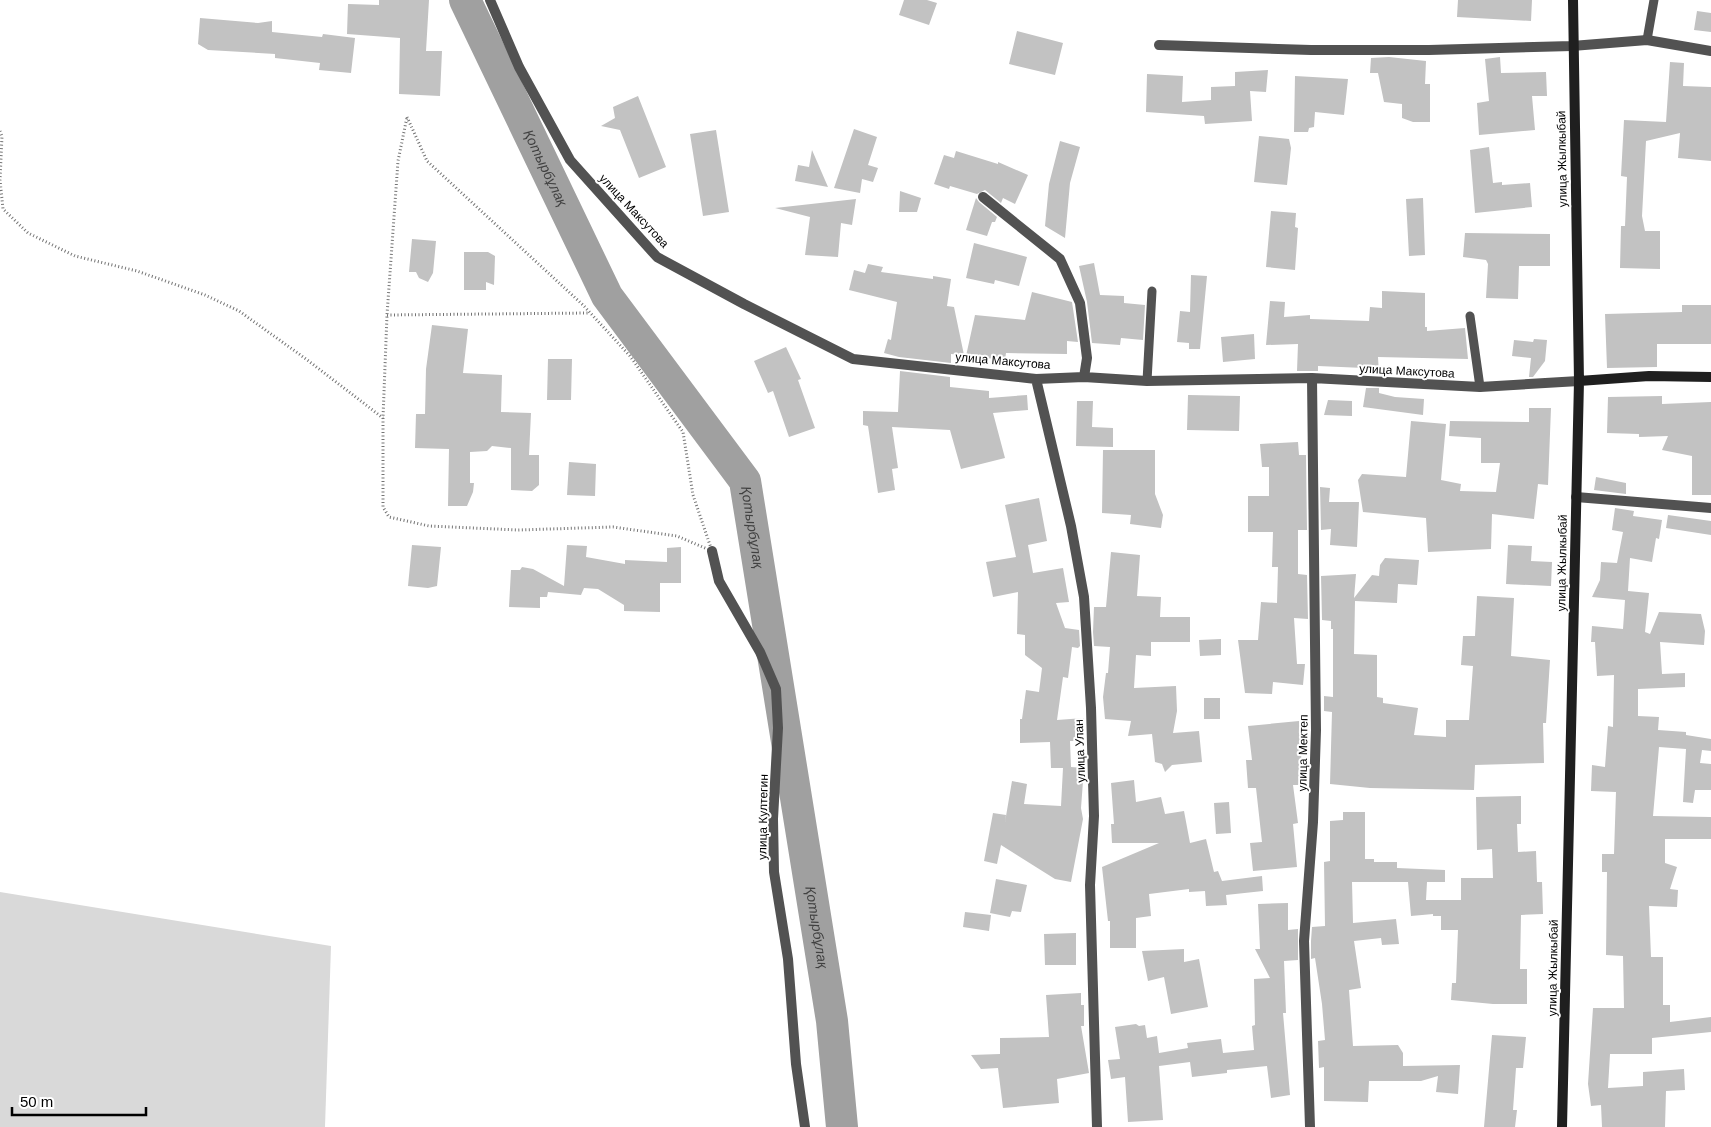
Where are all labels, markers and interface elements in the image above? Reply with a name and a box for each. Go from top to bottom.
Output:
street label: улица Жылкыбай [1554,110,1570,208]
water label: Қотырбұлақ [520,127,571,210]
street label: улица Максутова [596,171,672,251]
street label: улица Максутова [955,350,1051,372]
street label: улица Максутова [1359,362,1455,381]
water label: Қотырбұлақ [738,485,767,571]
street label: улица Жылкыбай [1554,514,1570,612]
street label: улица Мектеп [1295,714,1311,792]
street label: улица Улан [1072,719,1088,783]
street label: улица Култегин [755,774,771,860]
water label: Қотырбұлақ [802,885,832,971]
street label: улица Жылкыбай [1545,919,1561,1017]
scale bar [12,1084,146,1116]
text: 50 m [20,1093,53,1110]

